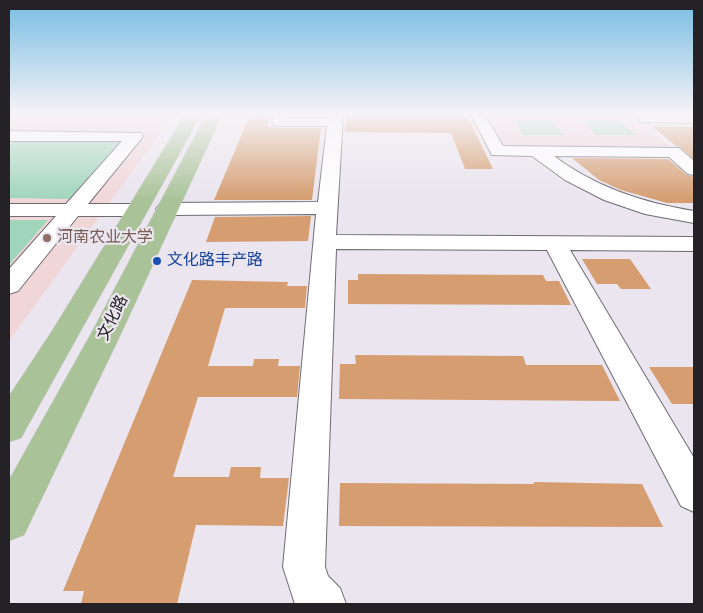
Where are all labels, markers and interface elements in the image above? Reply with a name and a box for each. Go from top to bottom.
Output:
place label: 河南农业大学 [57,228,153,248]
marker: 河南农业大学 [41,232,53,244]
place label: 文化路丰产路 [167,251,263,271]
marker: 文化路丰产路 [151,255,163,267]
street label: 文化路 [94,292,132,344]

